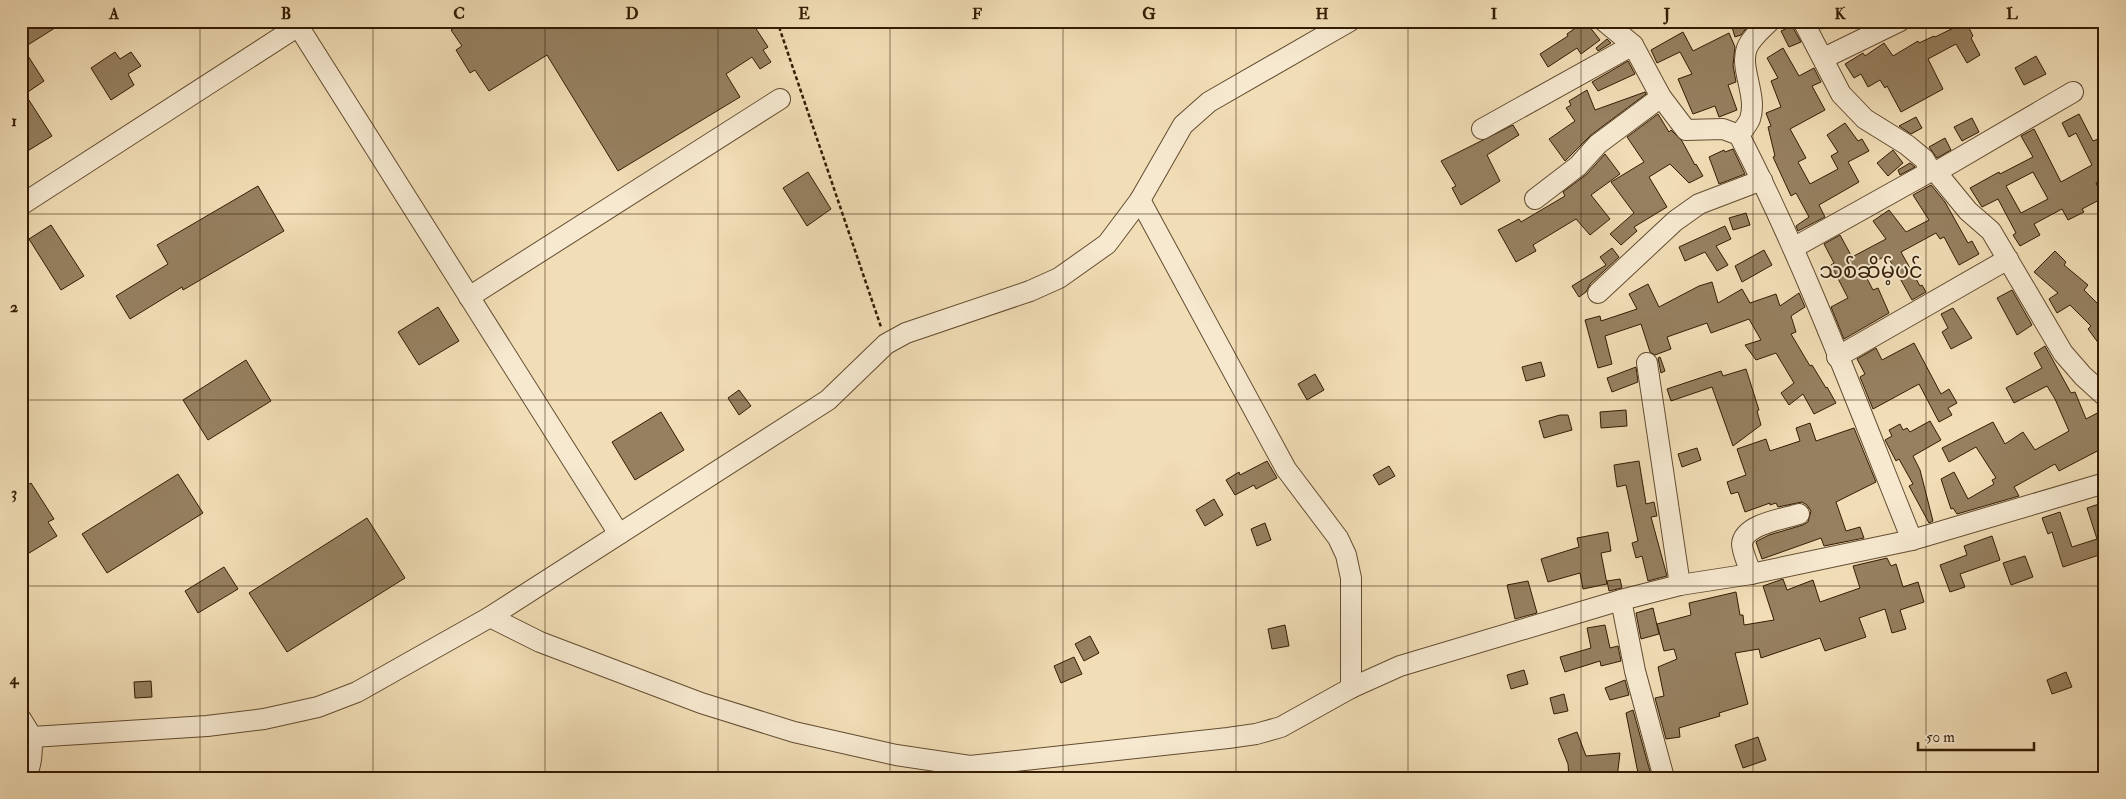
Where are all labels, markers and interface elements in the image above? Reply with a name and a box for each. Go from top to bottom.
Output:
text: A [108,4,120,24]
text: B [281,4,291,24]
text: C [453,4,465,24]
text: D [625,4,639,24]
text: E [798,4,810,24]
text: F [972,4,982,24]
text: G [1142,4,1156,24]
text: H [1315,4,1329,24]
text: I [1491,4,1498,24]
text: J [1663,4,1671,25]
text: K [1834,4,1846,24]
text: L [2006,4,2018,24]
text: 1 [11,111,17,131]
district label: သစ်ဆိမ့်ပင် [1819,255,1923,286]
text: 2 [10,297,18,317]
text: 3 [11,483,17,503]
text: 4 [9,669,20,689]
scale bar [1918,719,2035,751]
text: 50 m [1926,728,1955,747]

